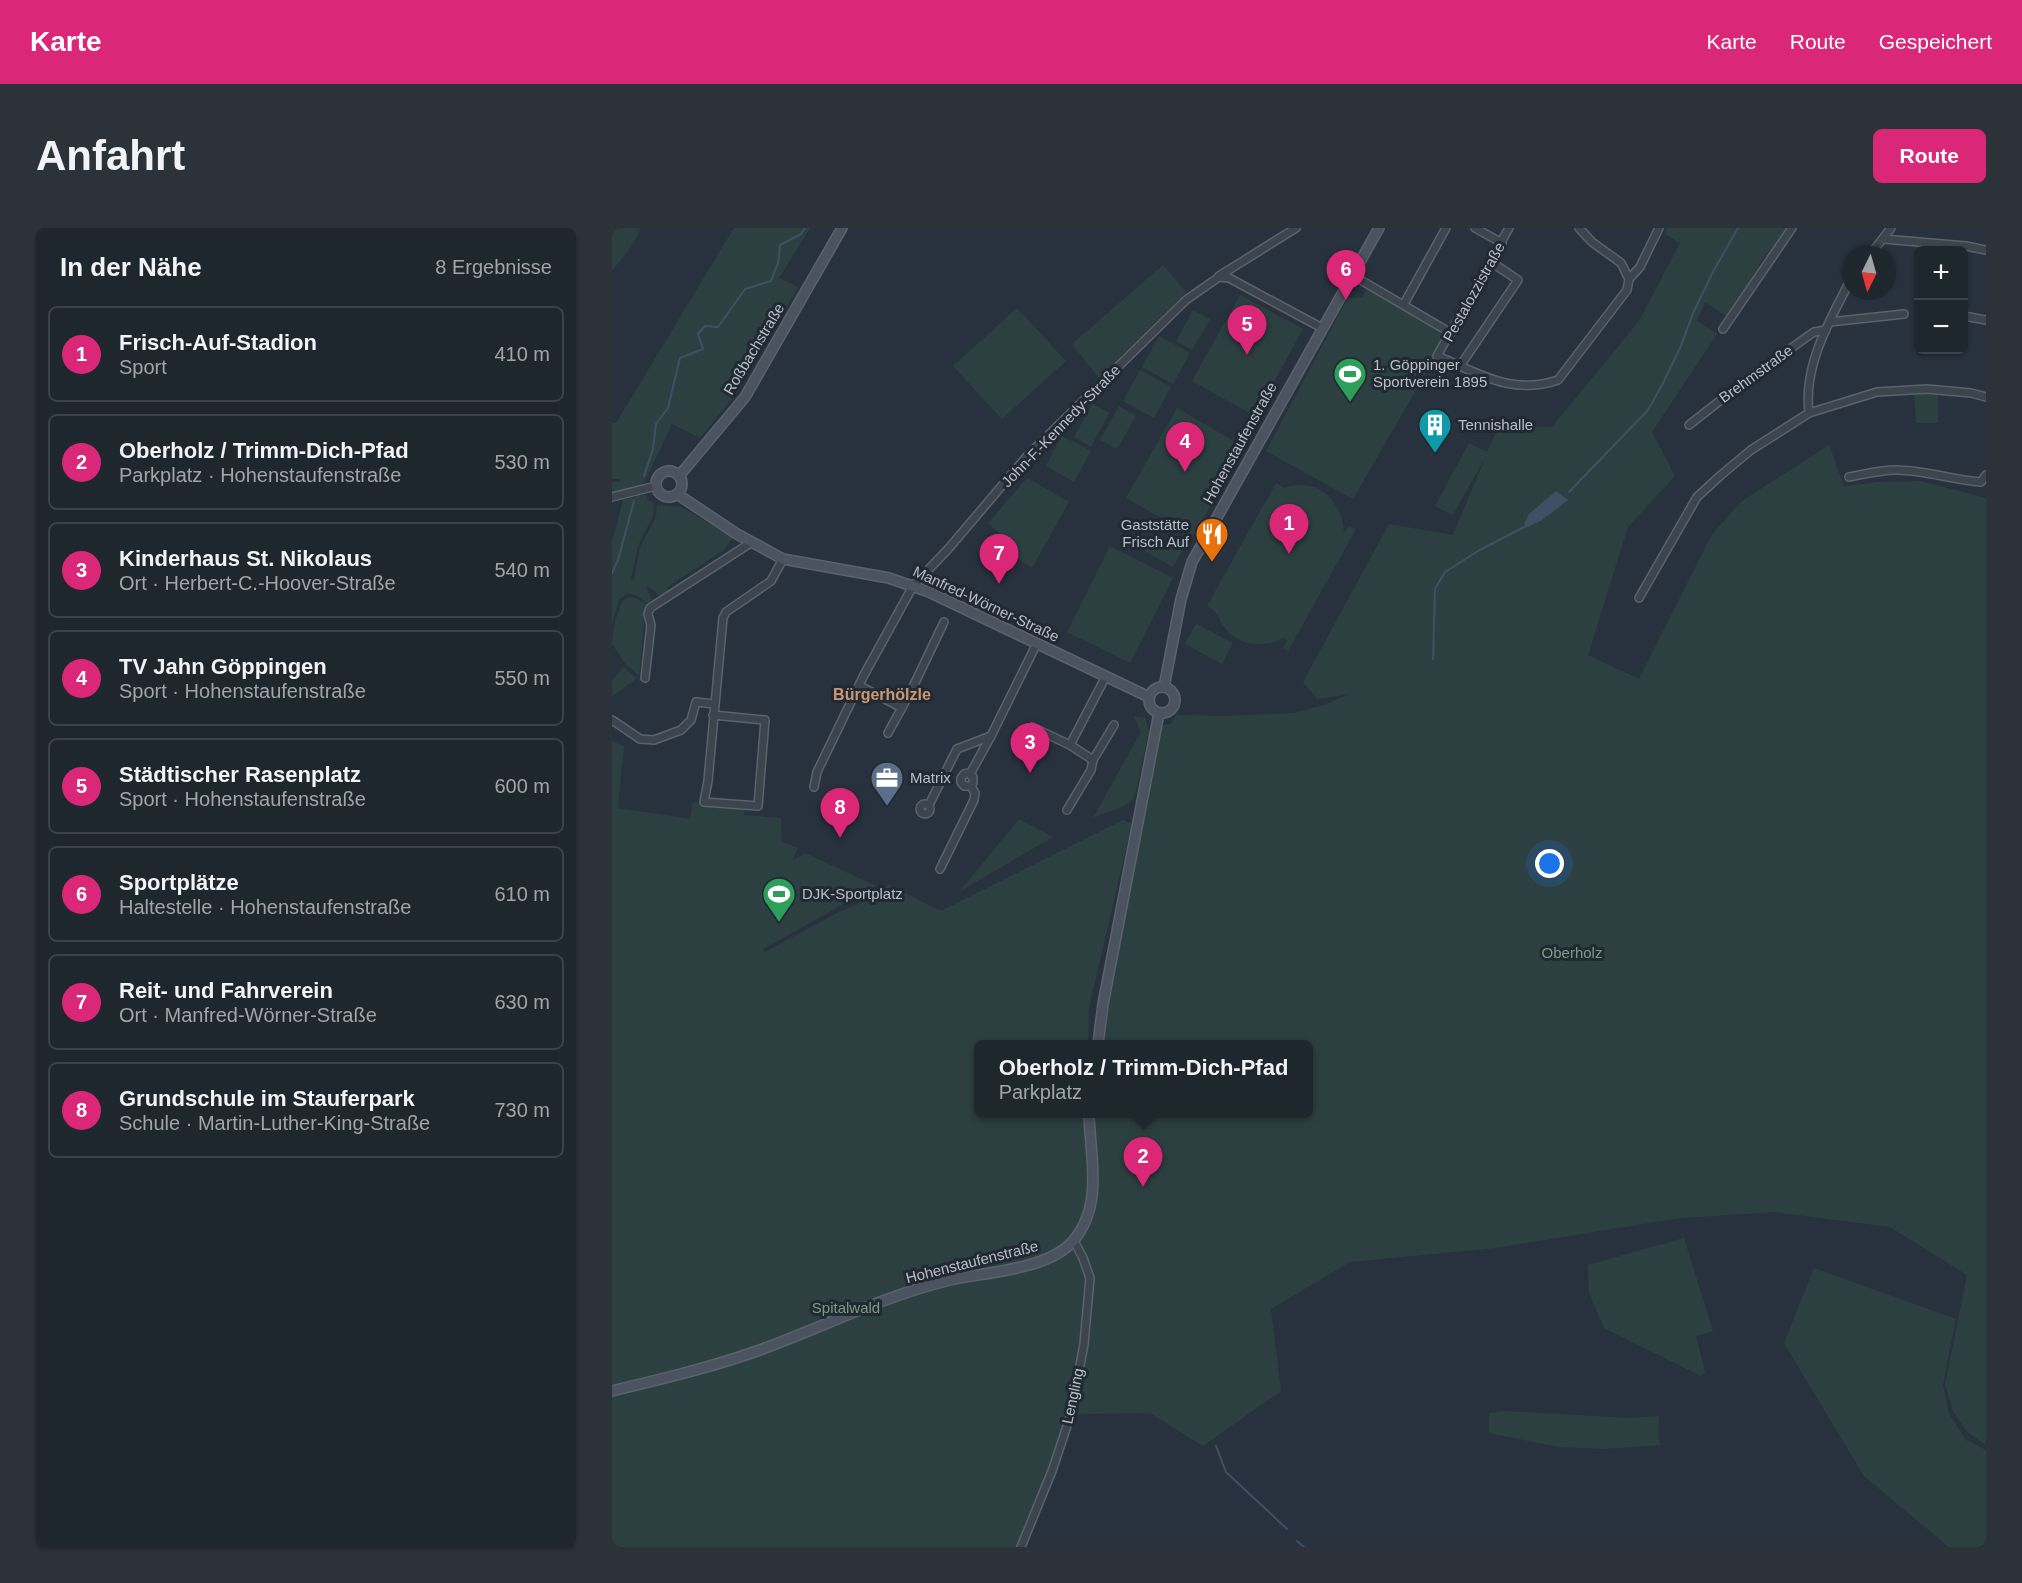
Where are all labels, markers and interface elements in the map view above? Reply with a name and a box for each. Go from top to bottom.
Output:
text: Karte [30,26,102,57]
text: Karte [1707,30,1757,53]
text: Route [1790,30,1846,53]
text: Gespeichert [1879,30,1992,53]
button: Route [1873,129,1986,183]
text: Anfahrt [36,132,185,179]
street label: Pestalozzistraße [1439,239,1508,344]
north arrow [1842,246,1896,300]
map controls [1914,246,1968,354]
button: + [1914,246,1968,300]
pin: 6 [1326,250,1366,300]
text: In der Nähe [60,252,202,282]
text: 8 Ergebnisse [435,256,552,278]
street label: Roßbachstraße [720,300,787,397]
button: − [1914,300,1968,354]
pin: 5 [1228,306,1266,355]
text: Frisch-Auf-Stadion [119,330,317,355]
street label: Brehmstraße [1716,341,1796,406]
text: 1 [76,343,87,365]
text: 410 m [494,343,550,365]
text: Sport [119,356,167,378]
sports icon: 1. Göppinger Sportverein 1895 [1332,356,1368,403]
place label: 1. Göppinger Sportverein 1895 [1373,356,1487,390]
street label: John-F.-Kennedy-Straße [998,361,1124,490]
street label: Hohenstaufenstraße [1199,379,1280,506]
building icon: Tennishalle [1417,407,1453,454]
place label: Tennishalle [1458,416,1533,433]
pin: 4 [1166,422,1204,472]
text: Oberholz / Trimm-Dich-Pfad [119,438,409,463]
text: 2 [76,451,87,473]
text: 530 m [494,451,550,473]
text: Parkplatz · Hohenstaufenstraße [119,464,401,486]
pin: 1 [1270,504,1308,554]
place label: Gaststätte Frisch Auf [1121,516,1190,550]
restaurant icon: Gaststätte Frisch Auf [1194,516,1230,563]
pin: 7 [980,534,1018,584]
text: Kinderhaus St. Nikolaus [119,546,372,571]
text: 3 [76,559,87,581]
text: 540 m [494,559,550,581]
street label: Manfred-Wörner-Straße [910,562,1062,645]
text: Ort · Herbert-C.-Hoover-Straße [119,572,396,594]
text: TV Jahn Göppingen [119,654,327,679]
text: 4 [76,667,87,689]
text: 550 m [494,667,550,689]
text: Sport · Hohenstaufenstraße [119,680,366,702]
district label: Bürgerhölzle [833,686,931,703]
pin: 3 [1010,724,1050,773]
office icon: Matrix [869,760,905,807]
text: Städtischer Rasenplatz [119,762,361,787]
place label: Matrix [910,769,951,786]
text: 5 [76,775,87,797]
text: 600 m [494,775,550,797]
text: Sport · Hohenstaufenstraße [119,788,366,810]
pin: 8 [820,788,860,838]
your location [1535,849,1564,878]
text: Sportplätze [119,870,239,895]
sports icon: DJK-Sportplatz [761,876,797,923]
text: 6 [76,883,87,905]
text: 610 m [494,883,550,905]
place label: DJK-Sportplatz [802,885,903,902]
text: Haltestelle · Hohenstaufenstraße [119,896,411,918]
park label: Oberholz [1542,944,1602,961]
text: Reit- und Fahrverein [119,978,333,1003]
text: 7 [76,991,87,1013]
text: 630 m [494,991,550,1013]
text: Ort · Manfred-Wörner-Straße [119,1004,377,1026]
popup [974,1040,1313,1118]
text: Oberholz / Trimm-Dich-Pfad [999,1055,1288,1080]
text: Parkplatz [999,1081,1082,1103]
text: Grundschule im Stauferpark [119,1086,415,1111]
text: 8 [76,1099,87,1121]
text: 730 m [494,1099,550,1121]
text: Schule · Martin-Luther-King-Straße [119,1112,430,1134]
pin: 2 [1124,1138,1162,1187]
street label: Hohenstaufenstraße [904,1237,1040,1286]
park label: Spitalwald [812,1299,880,1316]
street label: Lengling [1058,1366,1087,1425]

